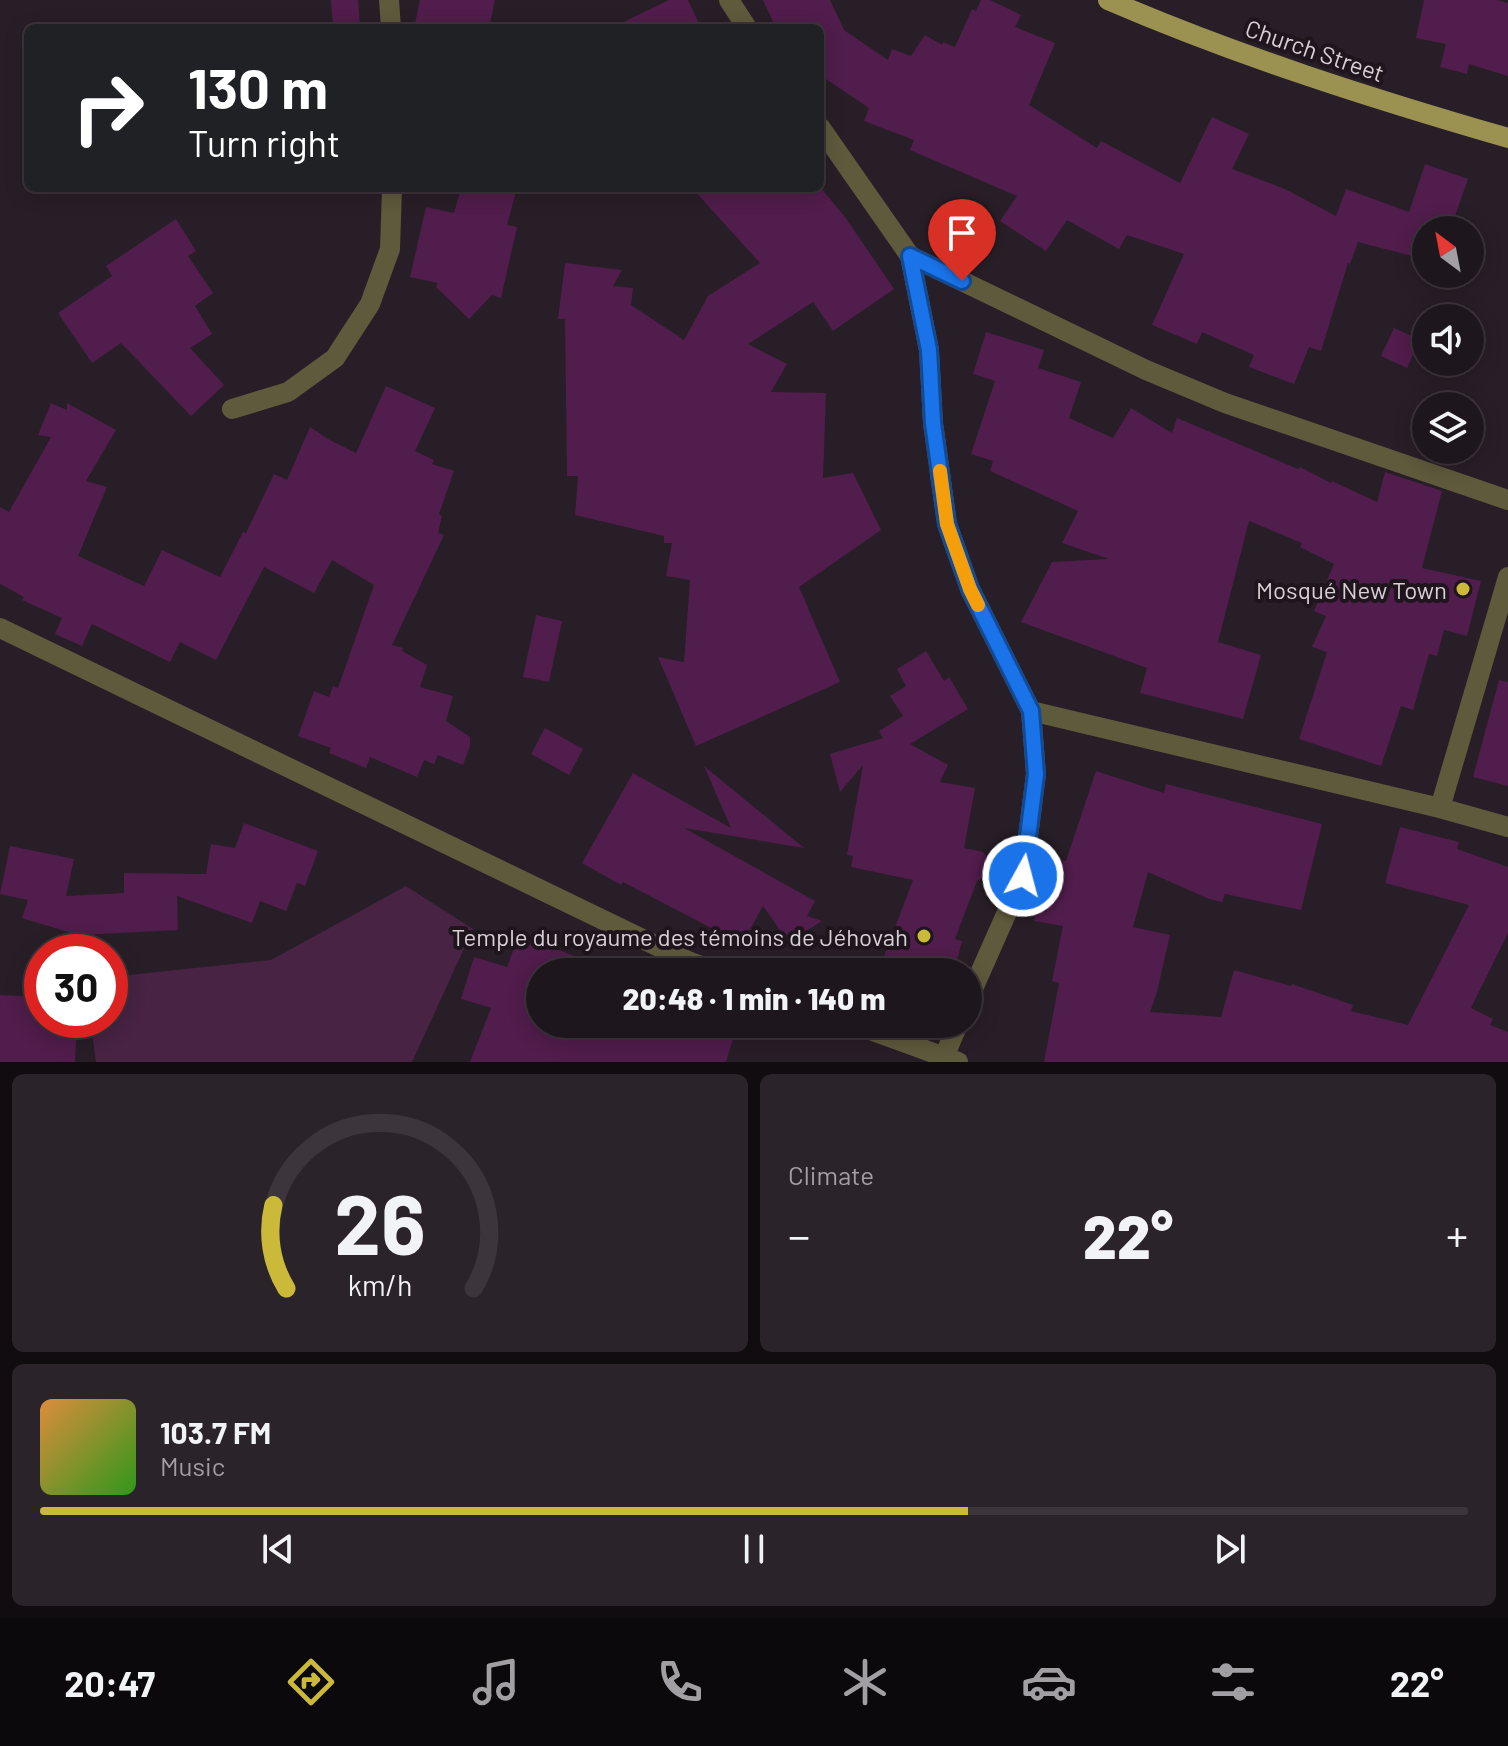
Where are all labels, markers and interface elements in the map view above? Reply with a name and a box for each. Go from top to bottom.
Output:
street label: Church Street [1242,13,1388,87]
text: 130 m [188,53,328,120]
icon: right [56,56,160,160]
text: Turn right [188,121,340,164]
pin [928,199,996,281]
icon: arrive [940,211,984,255]
north arrow [1412,216,1484,288]
map controls [1412,216,1484,464]
button: sound [1412,304,1484,376]
button: layers [1412,392,1484,464]
place label: Mosqué New Town [1256,575,1447,604]
marker: Mosqué New Town [1454,580,1472,598]
position arrow [981,834,1065,918]
place label: Temple du royaume des témoins de Jéhovah [451,922,908,951]
marker: Temple du royaume des témoins de Jéhovah [915,927,933,945]
speed limit sign: 30 [24,934,128,1038]
text: 20:48 · 1 min · 140 m [623,980,885,1016]
text: Climate [788,1159,874,1190]
text: 26 [334,1172,426,1272]
text: 22° [1083,1199,1173,1271]
text: − [788,1208,810,1261]
text: + [1446,1208,1468,1261]
text: km/h [348,1267,412,1302]
text: 103.7 FM [160,1414,271,1450]
text: Music [160,1450,225,1481]
icon: previous [256,1527,300,1571]
icon: pause [732,1527,776,1571]
icon: next [1208,1527,1252,1571]
icon: directions [283,1654,339,1710]
icon: music [468,1654,524,1710]
icon: phone [652,1654,708,1710]
icon: climate [837,1654,893,1710]
icon: car [1021,1654,1077,1710]
icon: filters [1205,1654,1261,1710]
text: 20:47 [64,1661,155,1704]
text: 22° [1390,1661,1444,1704]

